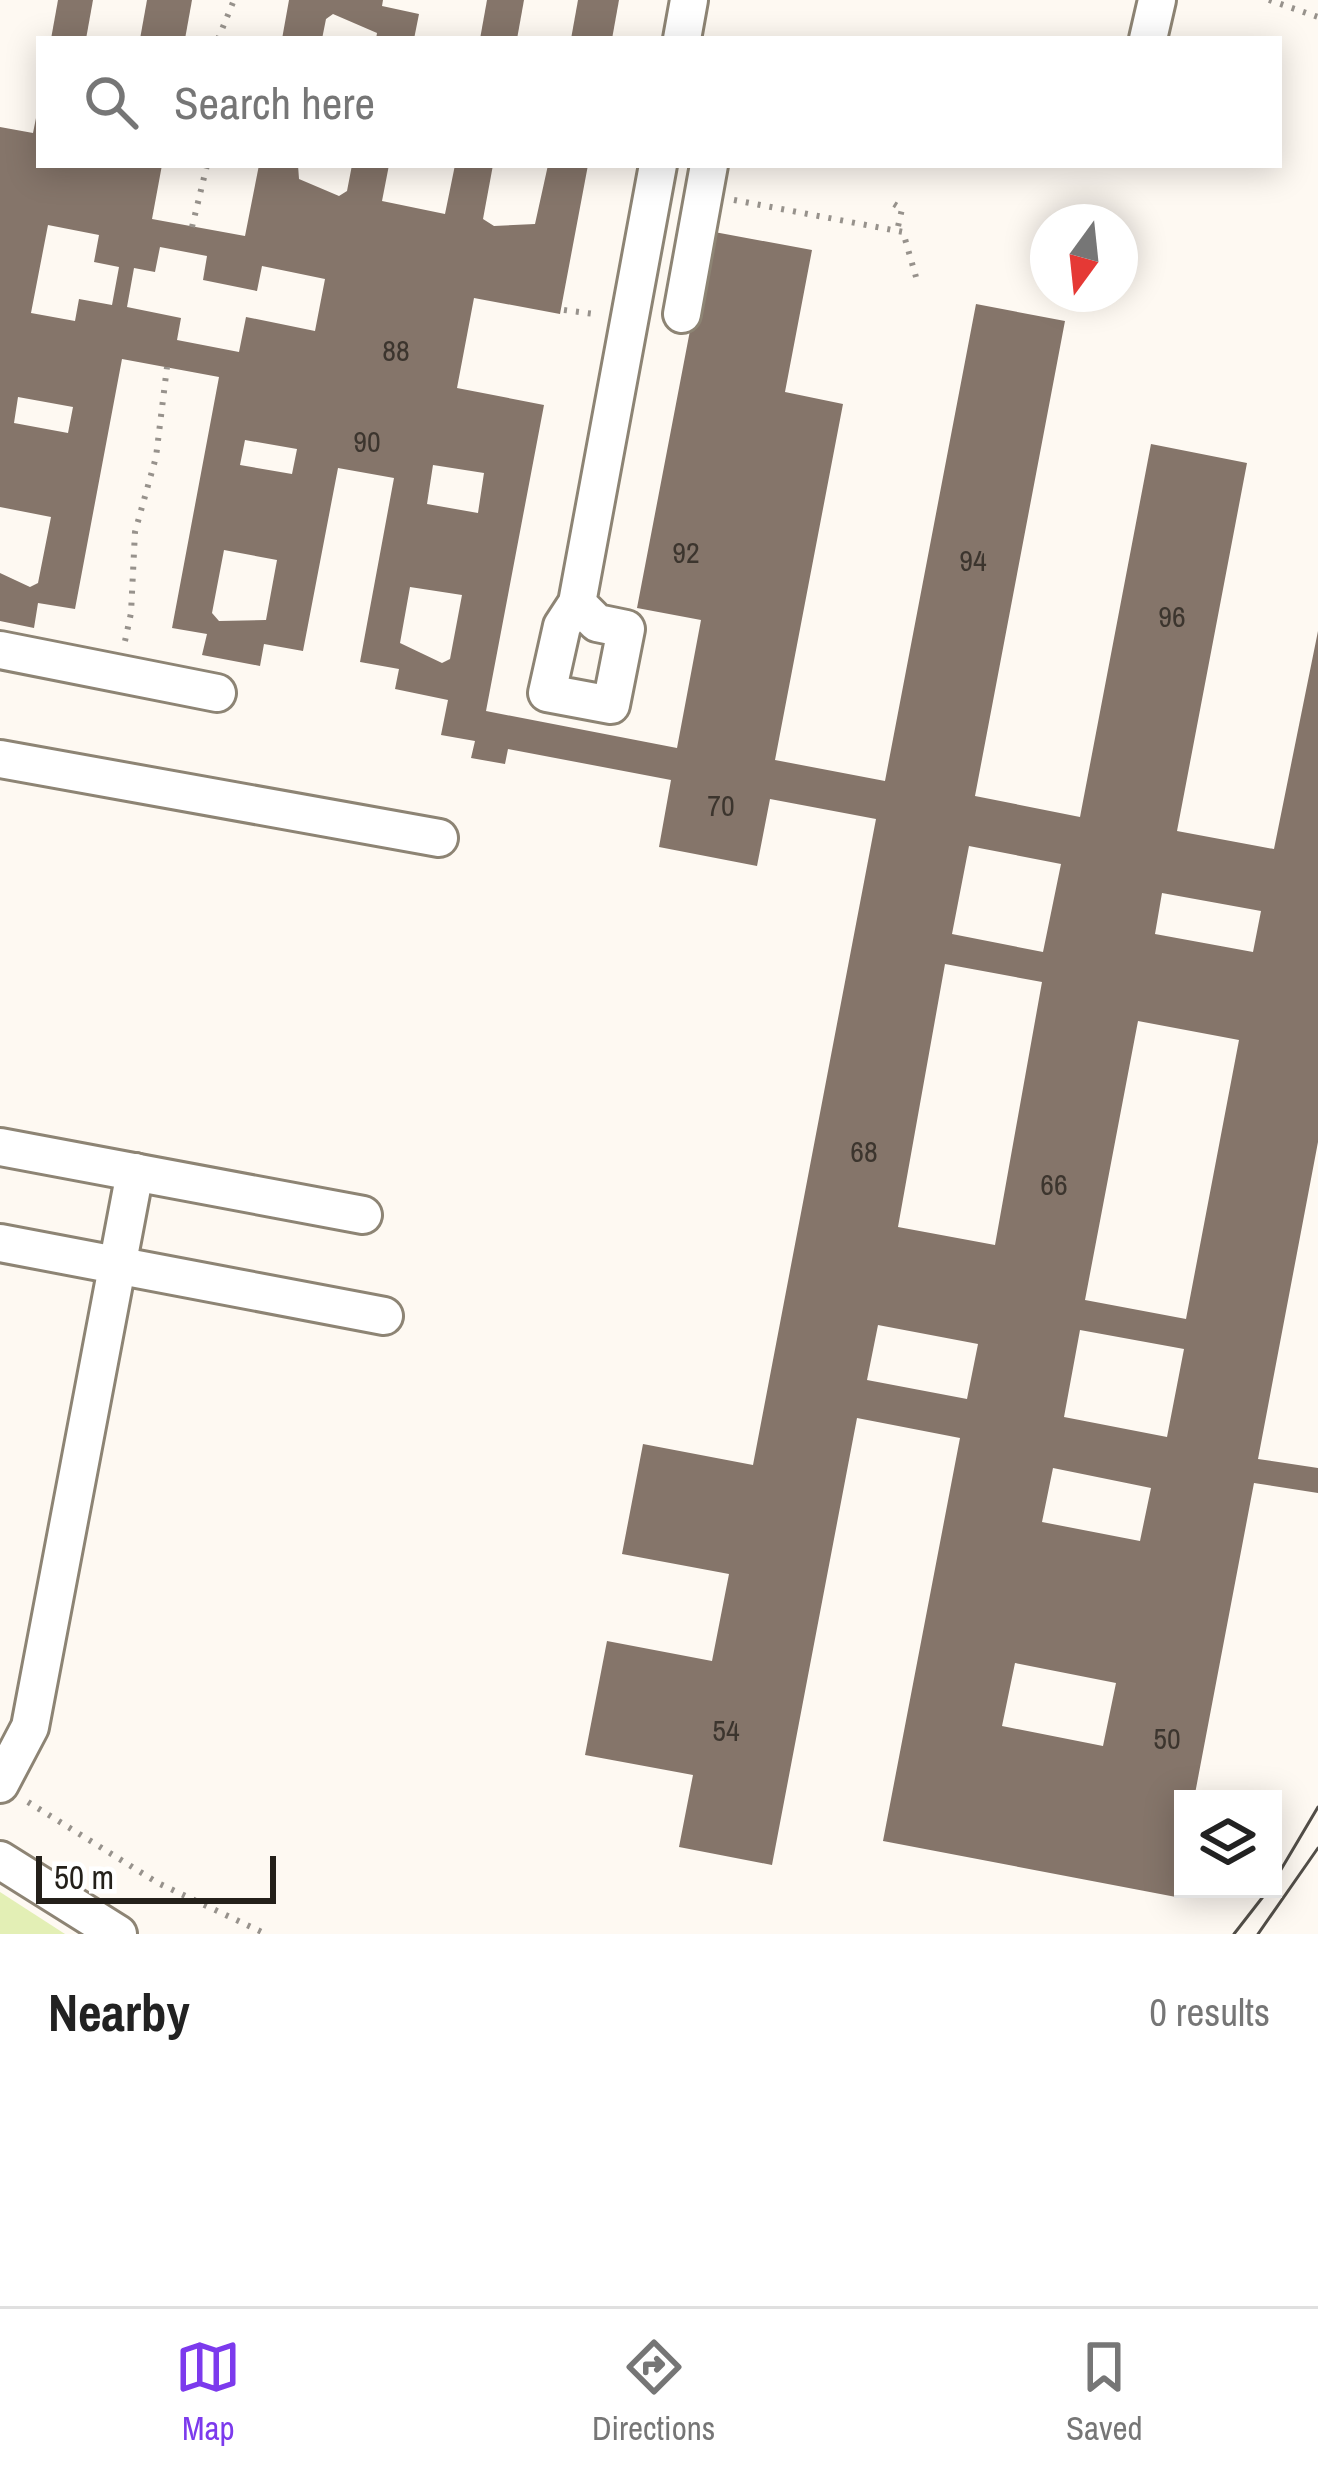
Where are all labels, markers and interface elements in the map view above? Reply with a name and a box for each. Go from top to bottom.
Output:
search box [36,36,1282,168]
icon: search [78,69,144,135]
text: Search here [174,72,375,133]
north arrow [1030,204,1138,312]
house number: 88 [382,330,410,370]
house number: 90 [353,421,381,461]
house number: 92 [672,532,700,572]
house number: 94 [959,540,987,580]
house number: 96 [1158,596,1186,636]
house number: 70 [707,785,735,825]
house number: 68 [850,1131,878,1171]
house number: 66 [1040,1164,1068,1204]
house number: 54 [712,1710,740,1750]
house number: 50 [1153,1718,1181,1758]
map controls [1174,1790,1282,1898]
button: layers [1174,1790,1282,1898]
scale bar [36,1850,276,1903]
text: 50 m [54,1855,114,1899]
text: Nearby [48,1978,190,2047]
text: 0 results [1149,1986,1270,2038]
tab: Map [175,2334,241,2450]
tab: Directions [592,2334,715,2450]
tab: Saved [1066,2334,1143,2450]

